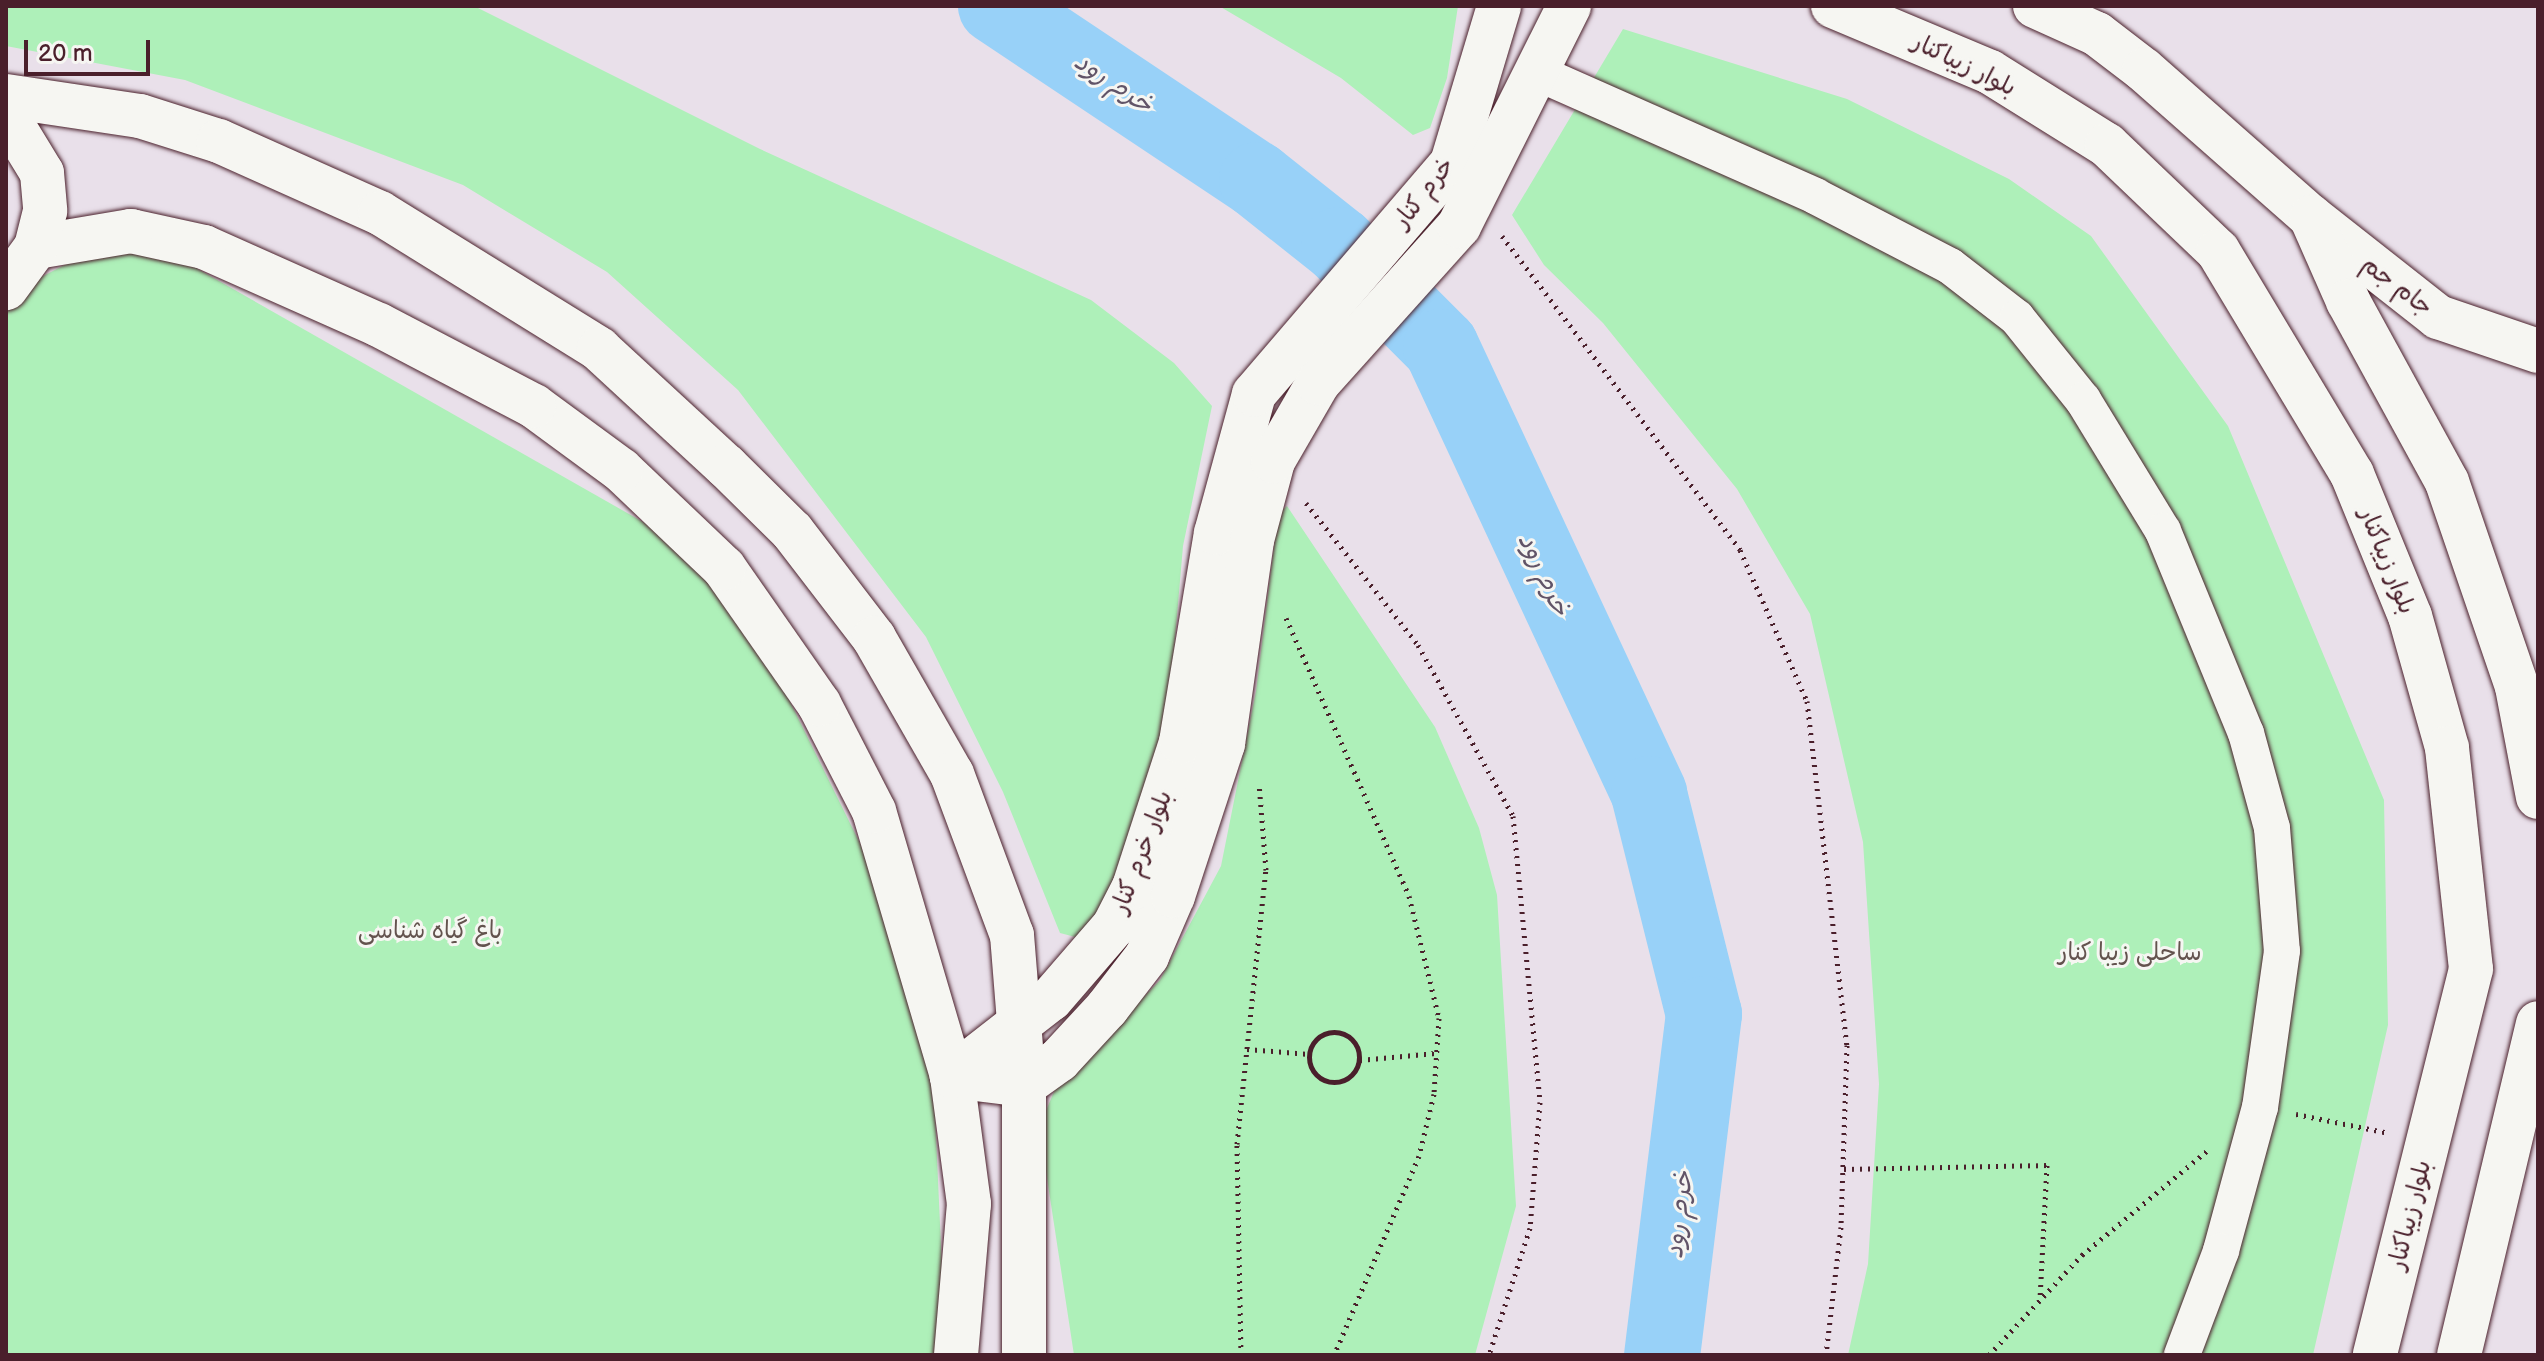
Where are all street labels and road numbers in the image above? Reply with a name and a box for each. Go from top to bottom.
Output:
street label: بلوار زیباکنار [1907,28,2021,102]
street label: خرم کنار [1387,152,1461,234]
street label: جام جم [2356,250,2438,322]
street label: بلوار زیباکنار [2353,504,2421,618]
street label: بلوار خرم کنار [1105,787,1179,917]
street label: بلوار زیباکنار [2383,1157,2437,1273]

